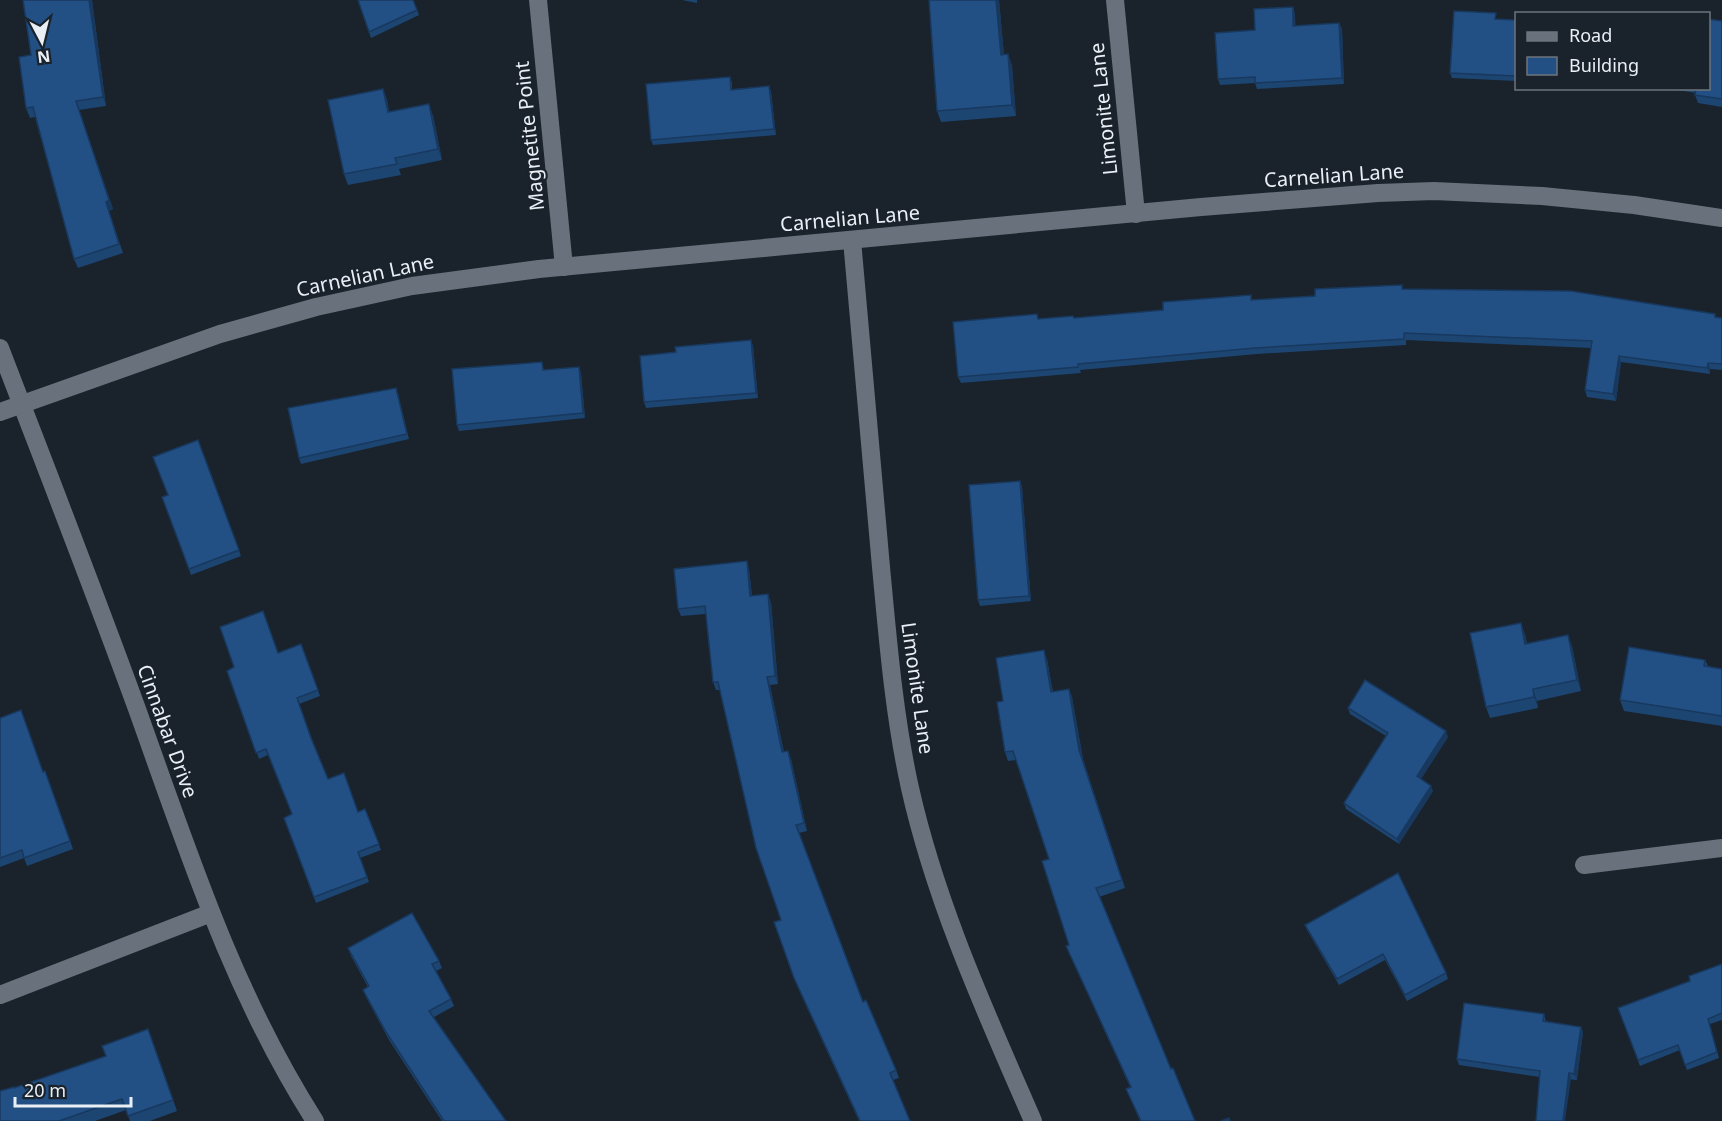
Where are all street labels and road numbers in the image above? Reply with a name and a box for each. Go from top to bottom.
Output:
street label: Limonite Lane [1083,41,1123,177]
street label: Magnetite Point [508,60,550,212]
street label: Carnelian Lane [1263,157,1405,193]
street label: Carnelian Lane [779,198,921,238]
street label: Carnelian Lane [294,247,436,303]
street label: Limonite Lane [895,620,941,756]
street label: Cinnabar Drive [131,661,205,801]

